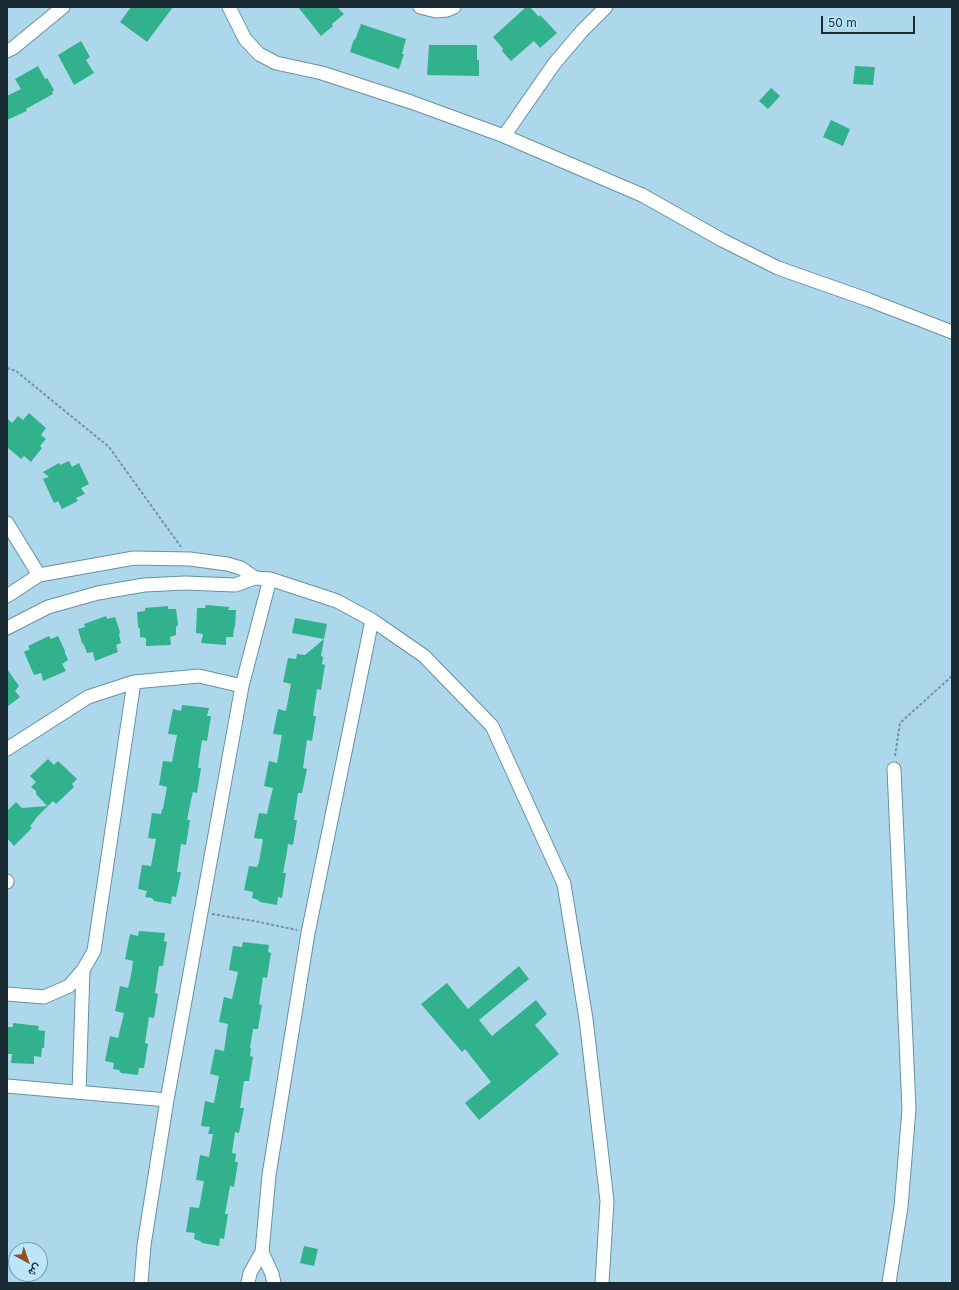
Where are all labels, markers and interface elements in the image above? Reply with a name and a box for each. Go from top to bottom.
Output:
scale bar [823,8,917,34]
text: 50 m [828,15,857,30]
north arrow [8,1242,48,1282]
text: ش [26,1261,45,1280]

